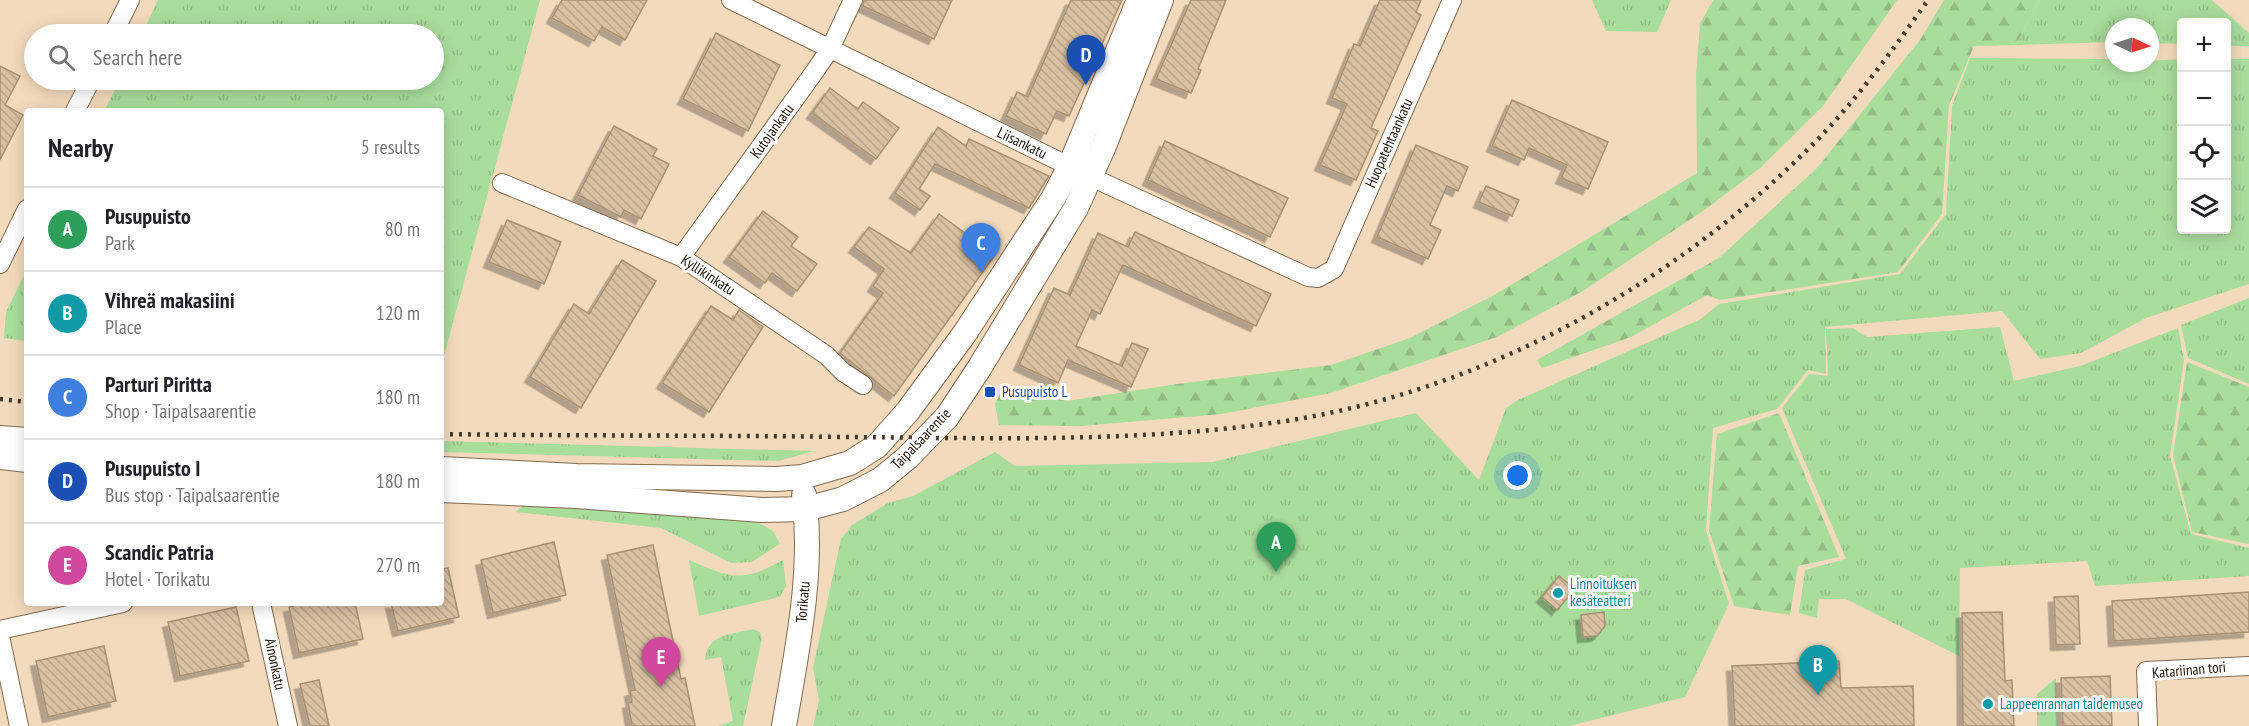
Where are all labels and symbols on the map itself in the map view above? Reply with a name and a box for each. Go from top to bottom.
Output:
north arrow [2105,18,2159,72]
pin: D [1066,36,1106,85]
street label: Huopatehtaankatu [1360,95,1417,190]
street label: Kutojankatu [746,100,798,162]
street label: Liisankatu [994,122,1050,163]
pin: C [962,224,1000,273]
street label: Kyllikinkatu [678,250,739,299]
place label: Pusupuisto L [1002,382,1068,401]
marker: Pusupuisto L [983,385,997,399]
street label: Taipalsaarentie [887,404,955,473]
your location [1503,461,1532,490]
pin: A [1256,522,1296,572]
place label: Linnoituksen kesäteatteri [1570,574,1637,610]
street label: Torikatu [791,580,814,623]
marker: Linnoituksen kesäteatteri [1551,586,1565,600]
street label: Ainonkatu [261,636,290,692]
pin: E [642,638,680,687]
pin: B [1798,646,1838,695]
street label: Katariinan tori [2151,657,2227,682]
place label: Lappeenrannan taidemuseo [2000,694,2143,713]
marker: Lappeenrannan taidemuseo [1981,697,1995,711]

